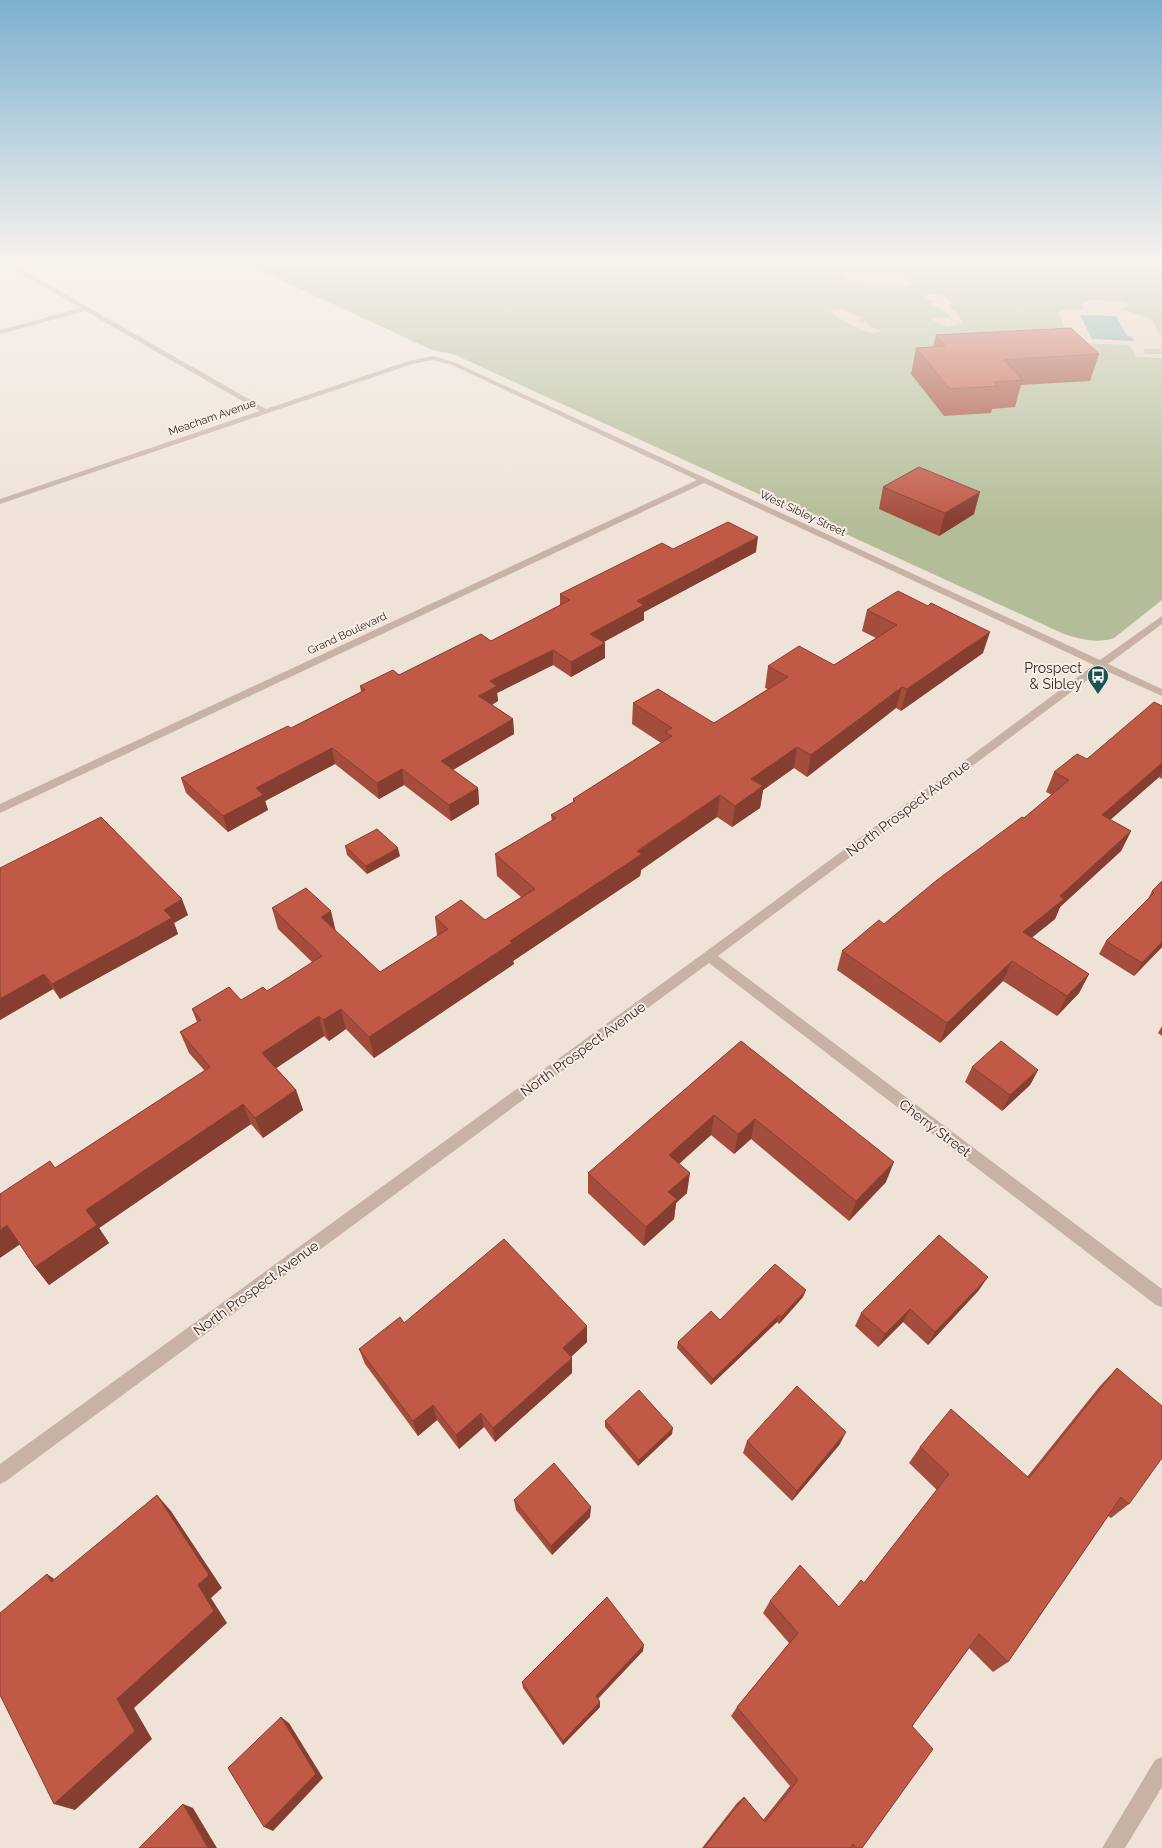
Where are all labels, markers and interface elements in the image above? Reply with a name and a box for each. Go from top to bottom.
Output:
street label: Meacham Avenue [167,396,258,439]
street label: West Sibley Street [758,488,848,539]
street label: Grand Boulevard [306,609,389,657]
place label: Prospect & Sibley [1024,660,1082,692]
bus stop icon: Prospect & Sibley [1086,664,1110,695]
street label: North Prospect Avenue [843,756,973,860]
street label: North Prospect Avenue [517,998,649,1100]
street label: Cherry Street [896,1096,974,1160]
street label: North Prospect Avenue [190,1237,322,1339]

